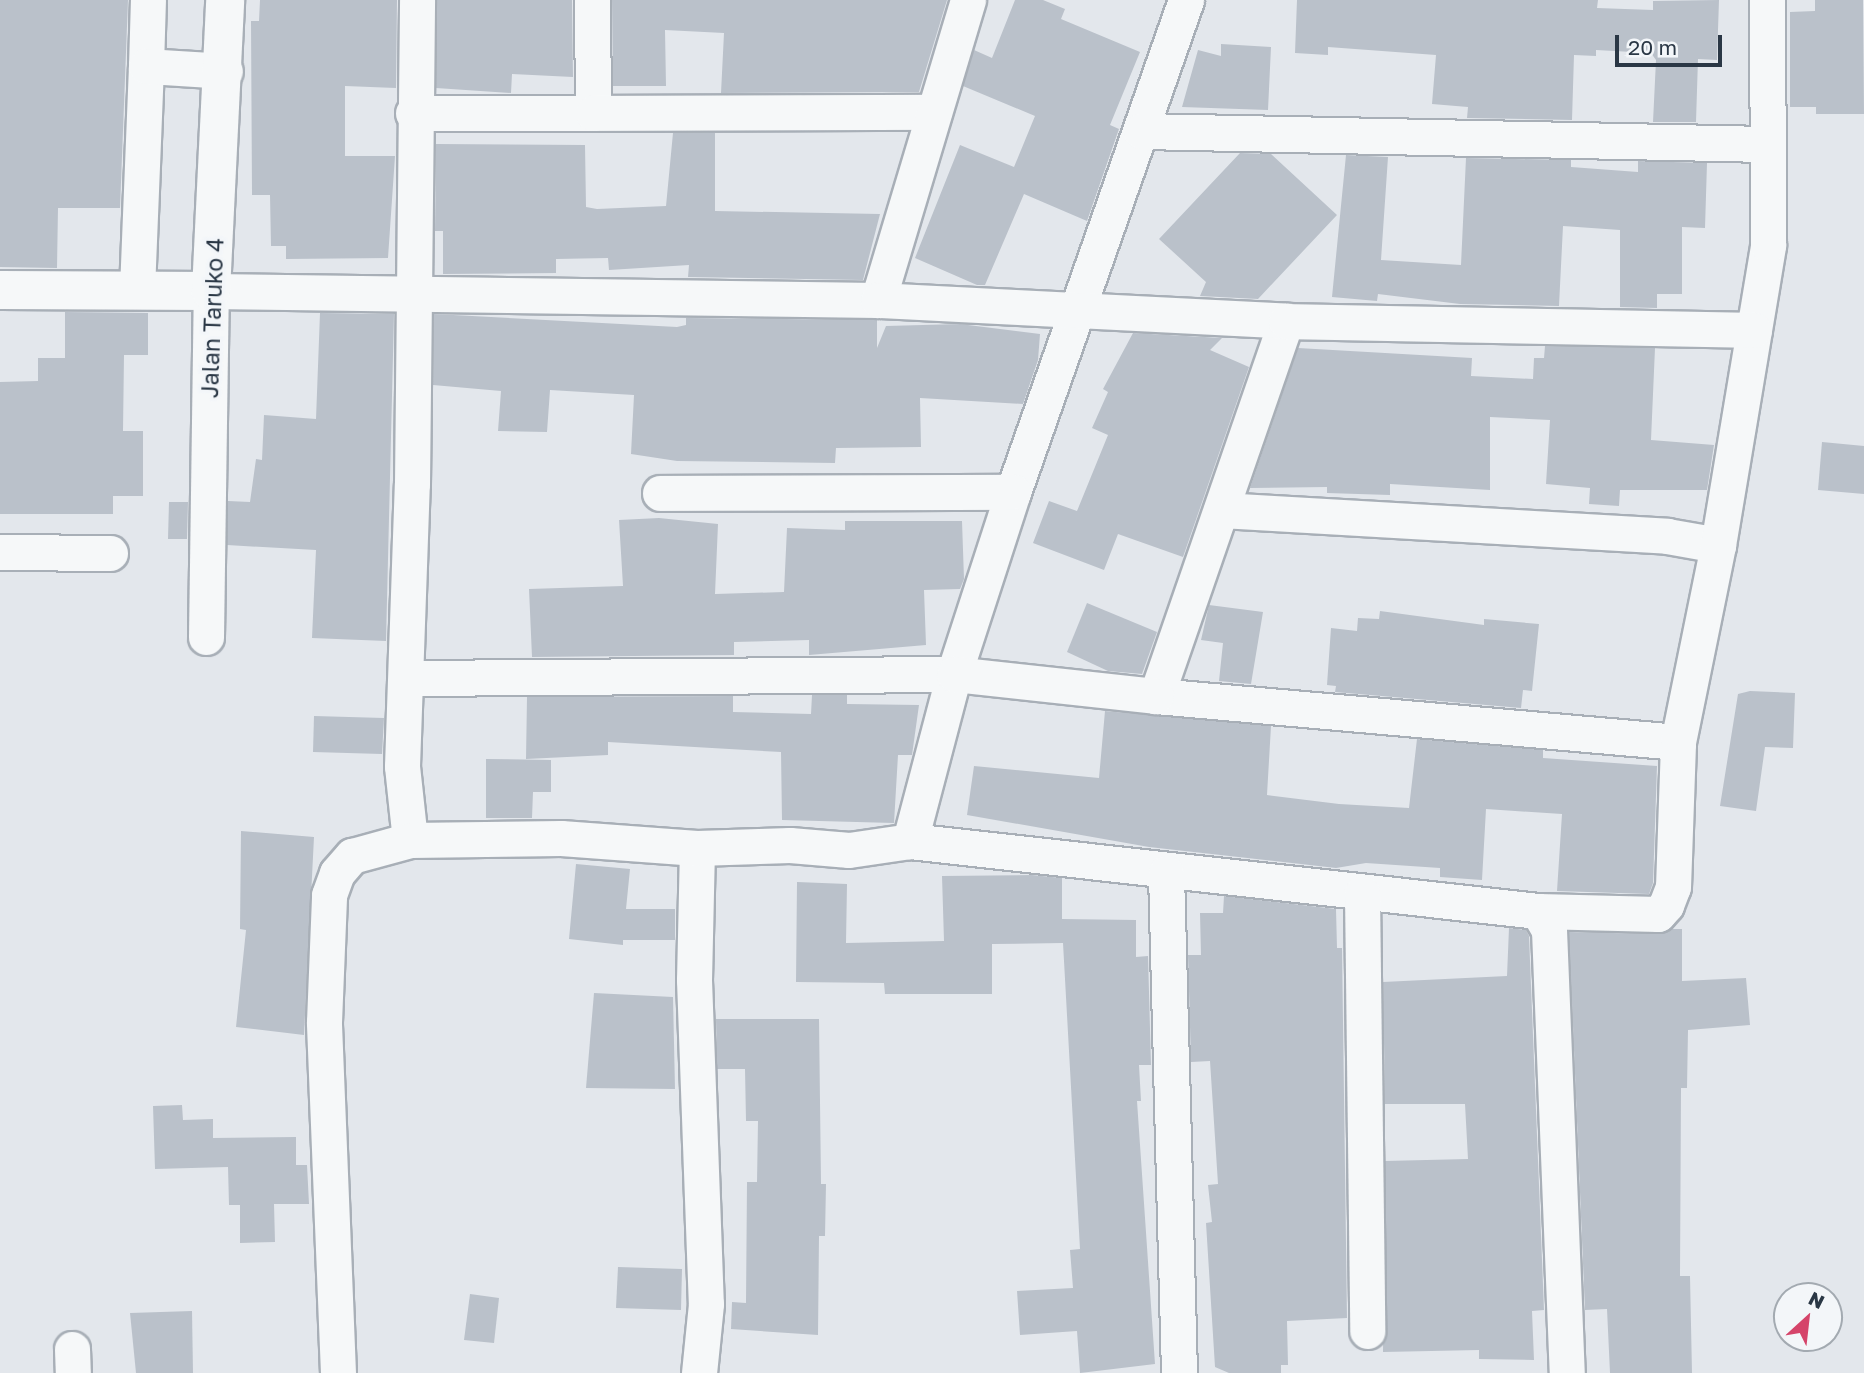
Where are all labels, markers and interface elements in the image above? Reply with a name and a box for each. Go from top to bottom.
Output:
scale bar [1619,21,1726,65]
text: 20 m [1628,34,1677,60]
street label: Jalan Taruko 4 [195,237,229,399]
north arrow [1773,1282,1843,1352]
text: N [1805,1286,1829,1313]

